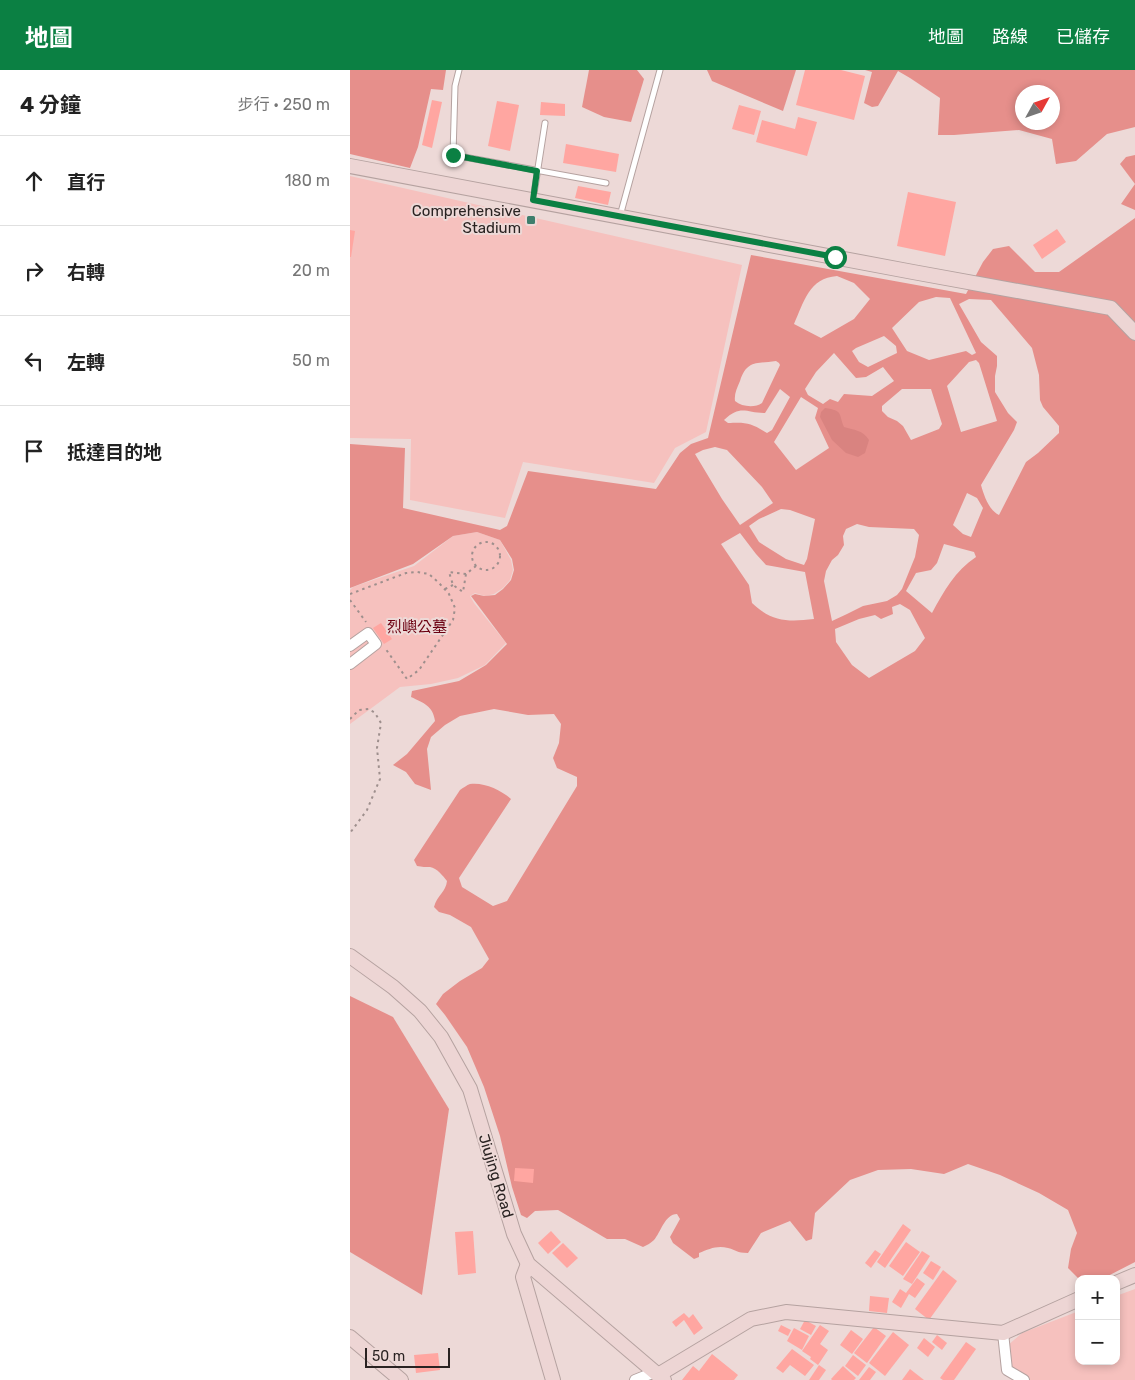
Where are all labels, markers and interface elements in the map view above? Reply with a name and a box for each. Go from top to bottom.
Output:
text: 地圖 [25,24,73,52]
text: 地圖 [928,26,964,48]
text: 路線 [992,26,1028,48]
text: 已儲存 [1056,26,1110,48]
north arrow [1015,85,1060,130]
text: 4 分鐘 [20,92,81,117]
text: 步行 · 250 m [238,95,330,114]
route end [442,144,465,167]
icon: ahead [20,167,48,195]
text: 直行 [67,171,105,194]
text: 180 m [285,171,330,190]
place label: Comprehensive Stadium [412,202,521,237]
marker: Comprehensive Stadium [525,214,537,226]
route start [824,246,847,269]
icon: right [20,257,48,285]
text: 右轉 [67,261,105,284]
text: 20 m [292,261,330,280]
icon: left [20,347,48,375]
text: 左轉 [67,351,105,374]
text: 50 m [292,351,330,370]
icon: arrive [20,437,48,465]
text: 抵達目的地 [67,441,162,464]
park label: 烈嶼公墓 [387,618,447,636]
street label: Jiujing Road [475,1132,517,1220]
map controls [1075,1275,1120,1365]
button: + [1075,1275,1120,1320]
button: − [1075,1320,1120,1365]
scale bar [365,1345,450,1368]
text: 50 m [372,1348,405,1365]

